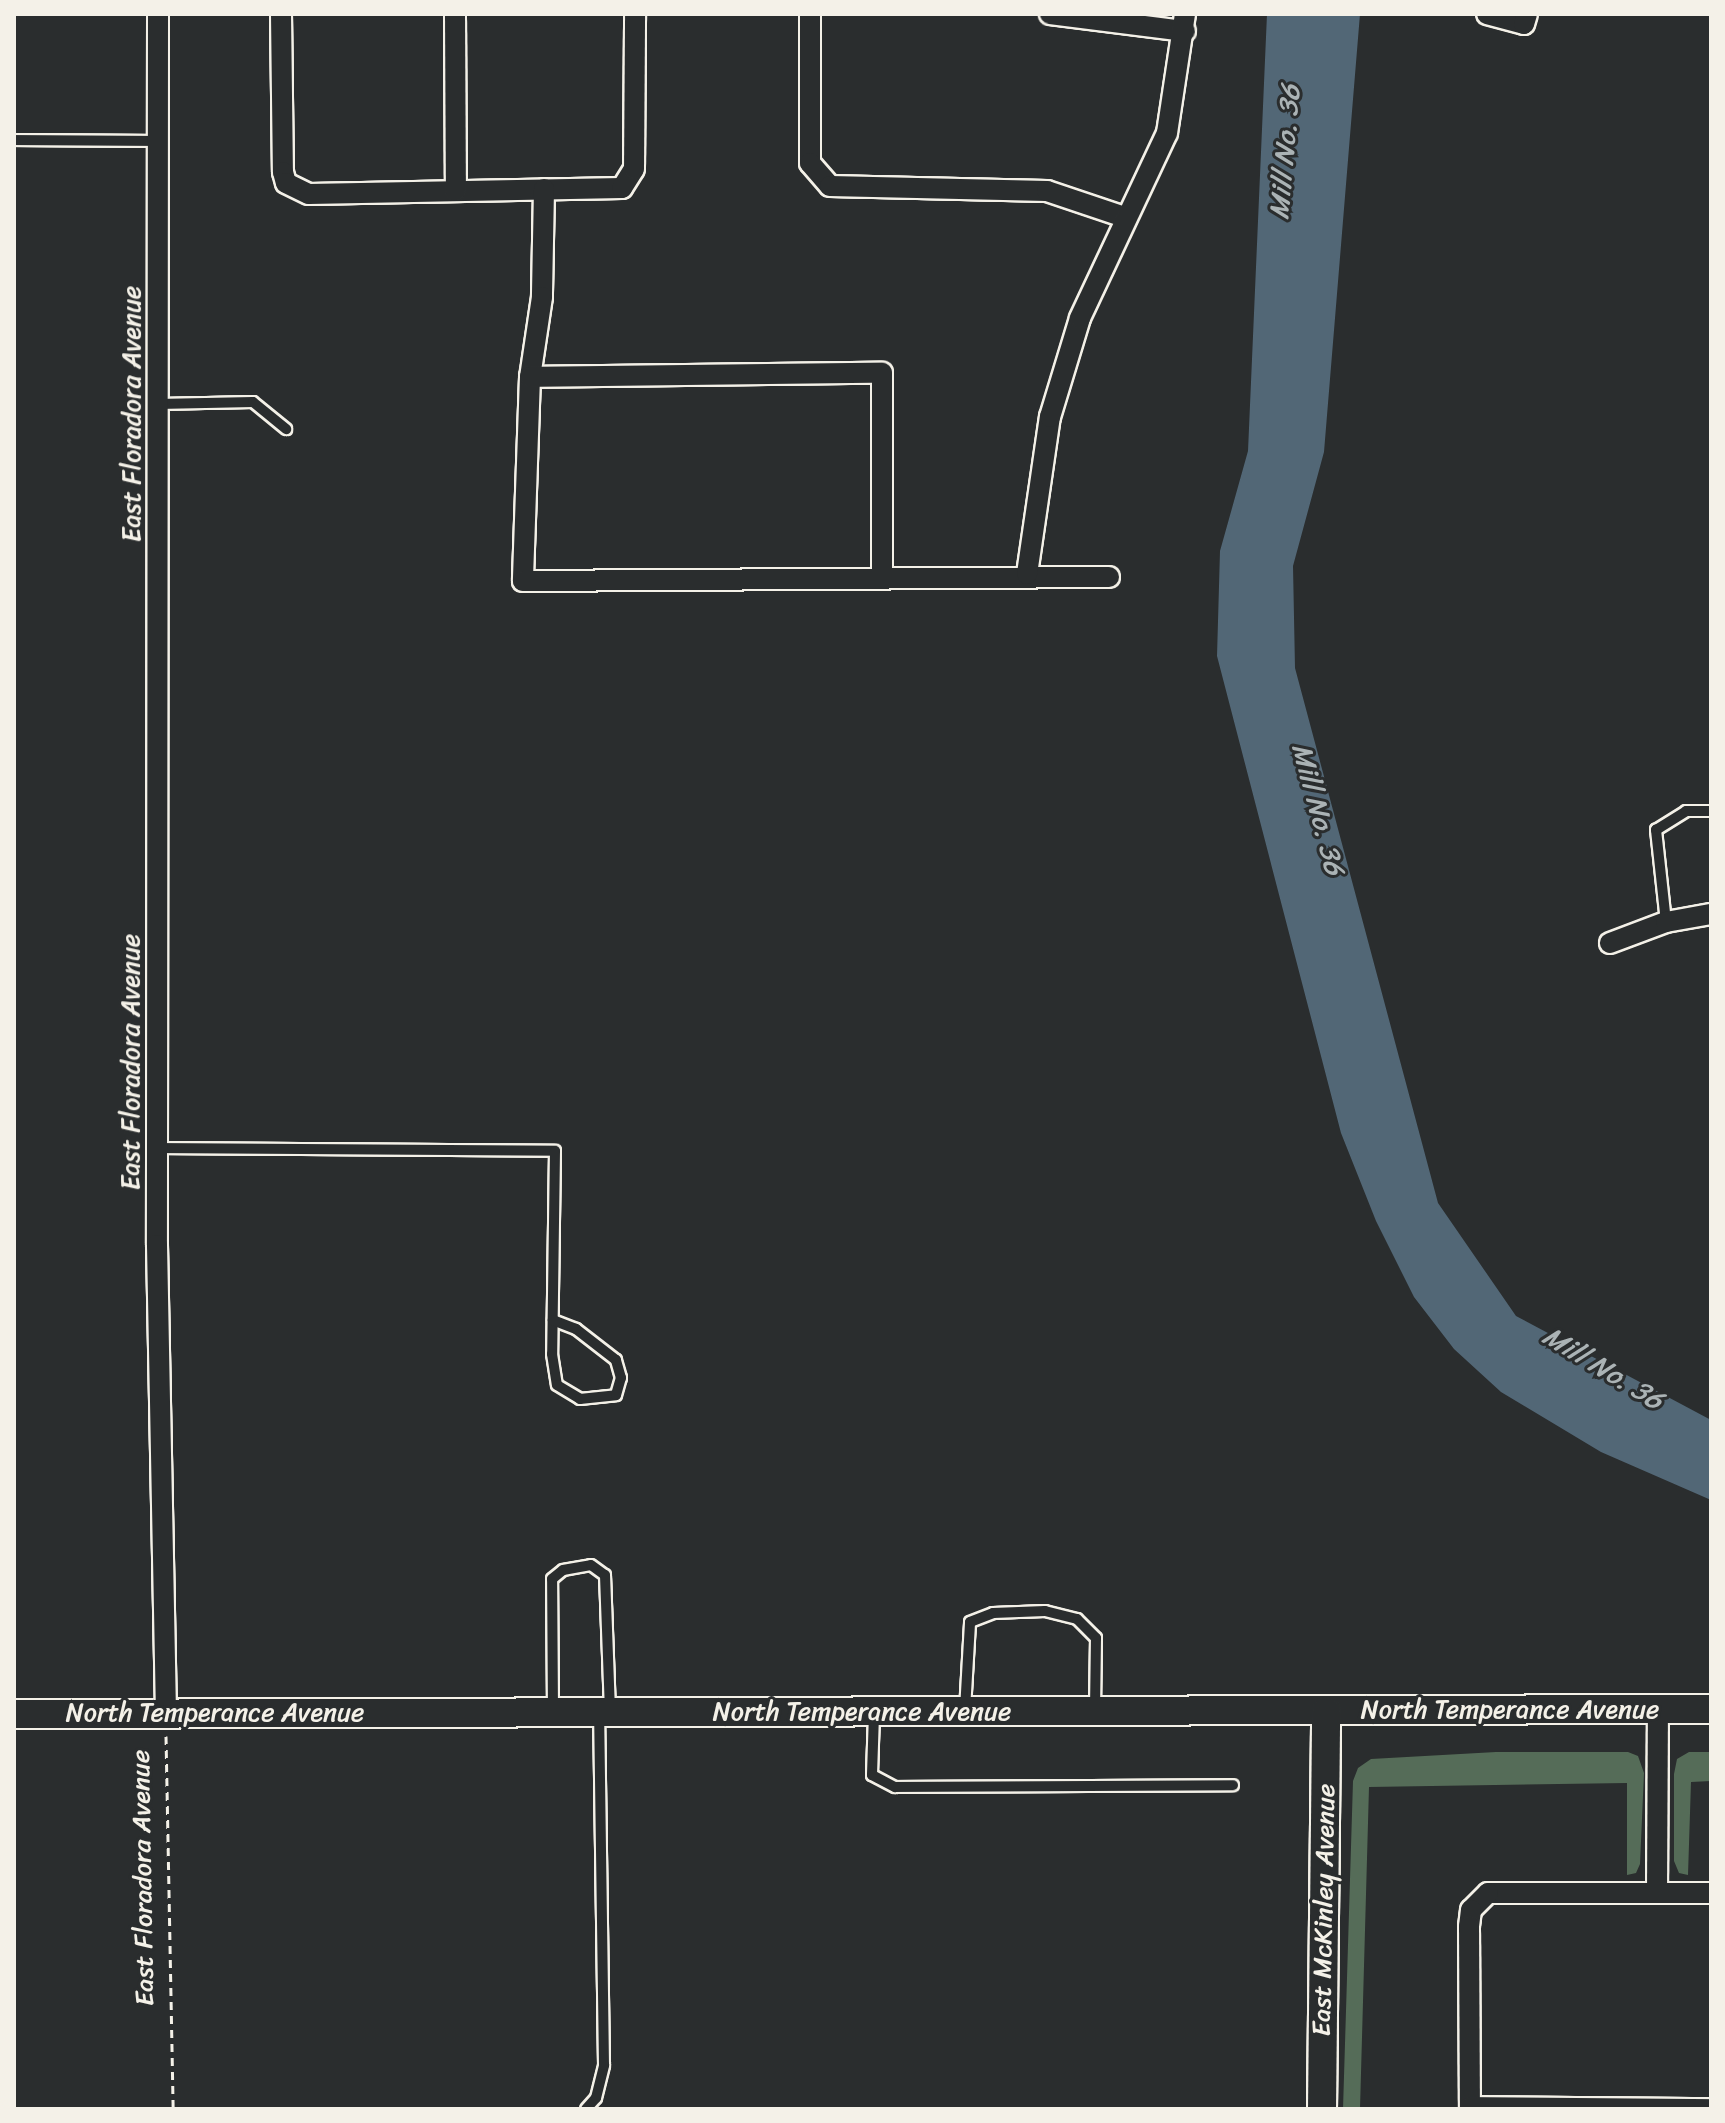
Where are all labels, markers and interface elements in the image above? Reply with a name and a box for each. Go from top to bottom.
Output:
water label: Mill No. 36 [1262,84,1308,220]
street label: East Floradora Avenue [116,286,148,542]
water label: Mill No. 36 [1284,740,1352,878]
street label: East Floradora Avenue [115,934,147,1190]
water label: Mill No. 36 [1537,1319,1669,1417]
street label: North Temperance Avenue [1360,1694,1660,1726]
street label: North Temperance Avenue [712,1696,1012,1728]
street label: North Temperance Avenue [65,1697,365,1729]
street label: East Floradora Avenue [125,1750,161,2006]
street label: East McKinley Avenue [1306,1783,1342,2037]

